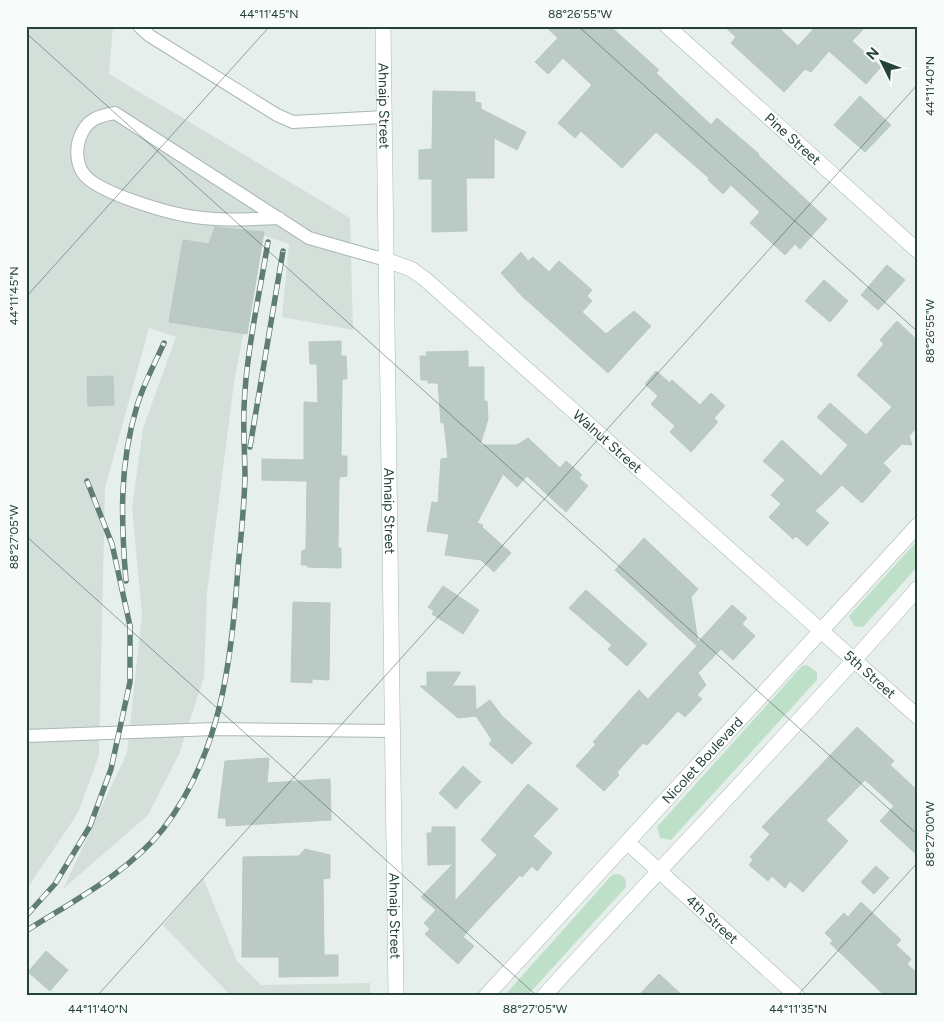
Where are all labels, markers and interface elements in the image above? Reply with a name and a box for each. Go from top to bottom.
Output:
text: 44°11'45"N [239,7,299,21]
text: 88°26'55"W [548,7,613,21]
north arrow [856,38,906,88]
text: N [863,44,883,63]
text: 44°11'40"N [923,56,937,116]
street label: Ahnaip Street [375,63,393,149]
street label: Pine Street [761,109,824,168]
text: 44°11'45"N [7,266,21,326]
text: 88°26'55"W [923,298,937,363]
street label: Walnut Street [570,406,646,476]
street label: Ahnaip Street [380,468,399,554]
text: 88°27'05"W [7,504,21,569]
street label: 5th Street [840,647,900,702]
street label: Nicolet Boulevard [658,713,746,807]
text: 88°27'00"W [923,801,937,867]
street label: Ahnaip Street [386,873,404,959]
street label: 4th Street [683,891,742,947]
text: 44°11'40"N [68,1002,128,1016]
text: 88°27'05"W [503,1002,568,1016]
text: 44°11'35"N [769,1002,827,1016]

